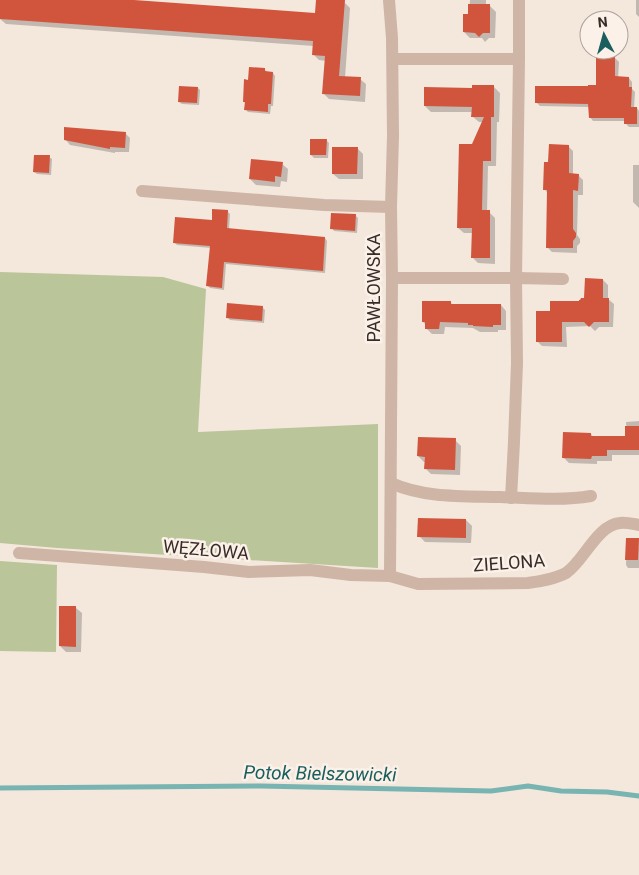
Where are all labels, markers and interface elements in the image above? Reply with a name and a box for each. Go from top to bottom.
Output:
north arrow [579,10,629,60]
text: N [597,14,608,31]
street label: PAWŁOWSKA [363,233,384,343]
street label: WĘZŁOWA [162,535,250,564]
street label: ZIELONA [472,549,546,575]
water label: Potok Bielszowicki [243,761,397,786]

